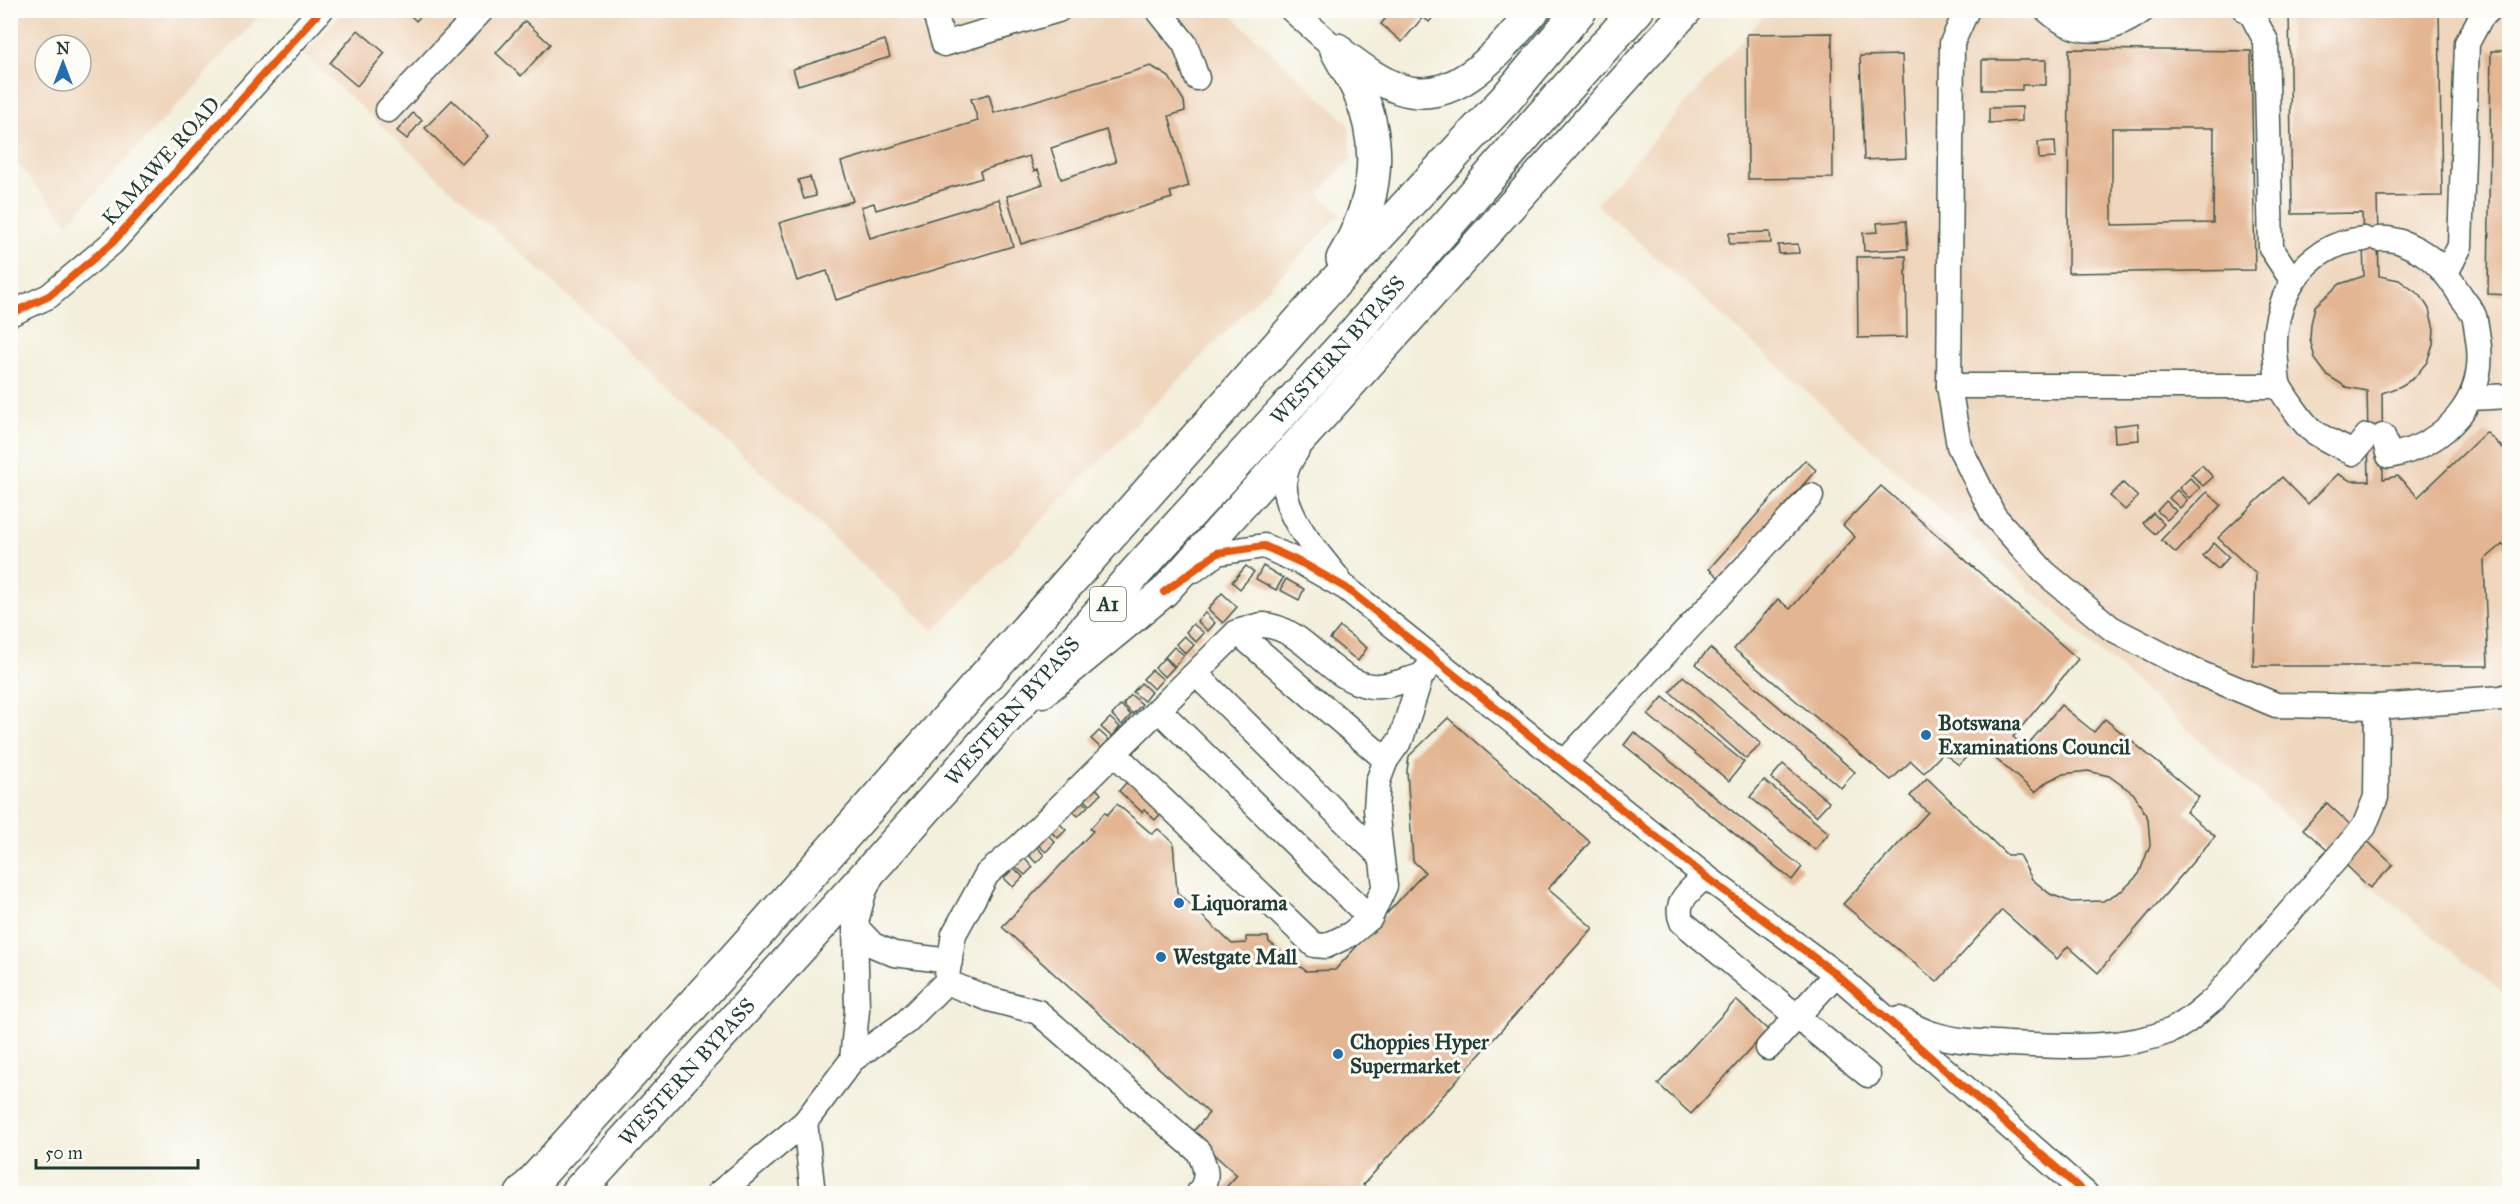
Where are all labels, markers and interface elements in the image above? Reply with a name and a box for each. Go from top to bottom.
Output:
north arrow [33,33,93,93]
text: N [56,39,70,58]
street label: KAMAWE ROAD [96,91,226,231]
street label: WESTERN BYPASS [1265,270,1411,430]
road number: A1 [1090,587,1126,621]
street label: WESTERN BYPASS [939,631,1086,791]
place label: Botswana Examinations Council [1938,710,2132,760]
marker: Botswana Examinations Council [1919,728,1933,742]
place label: Liquorama [1191,890,1288,916]
marker: Liquorama [1172,896,1186,910]
place label: Westgate Mall [1173,944,1298,970]
marker: Westgate Mall [1154,950,1168,964]
street label: WESTERN BYPASS [613,993,761,1151]
place label: Choppies Hyper Supermarket [1350,1029,1490,1079]
marker: Choppies Hyper Supermarket [1331,1047,1345,1061]
scale bar [36,1132,198,1170]
text: 50 m [45,1142,83,1164]

